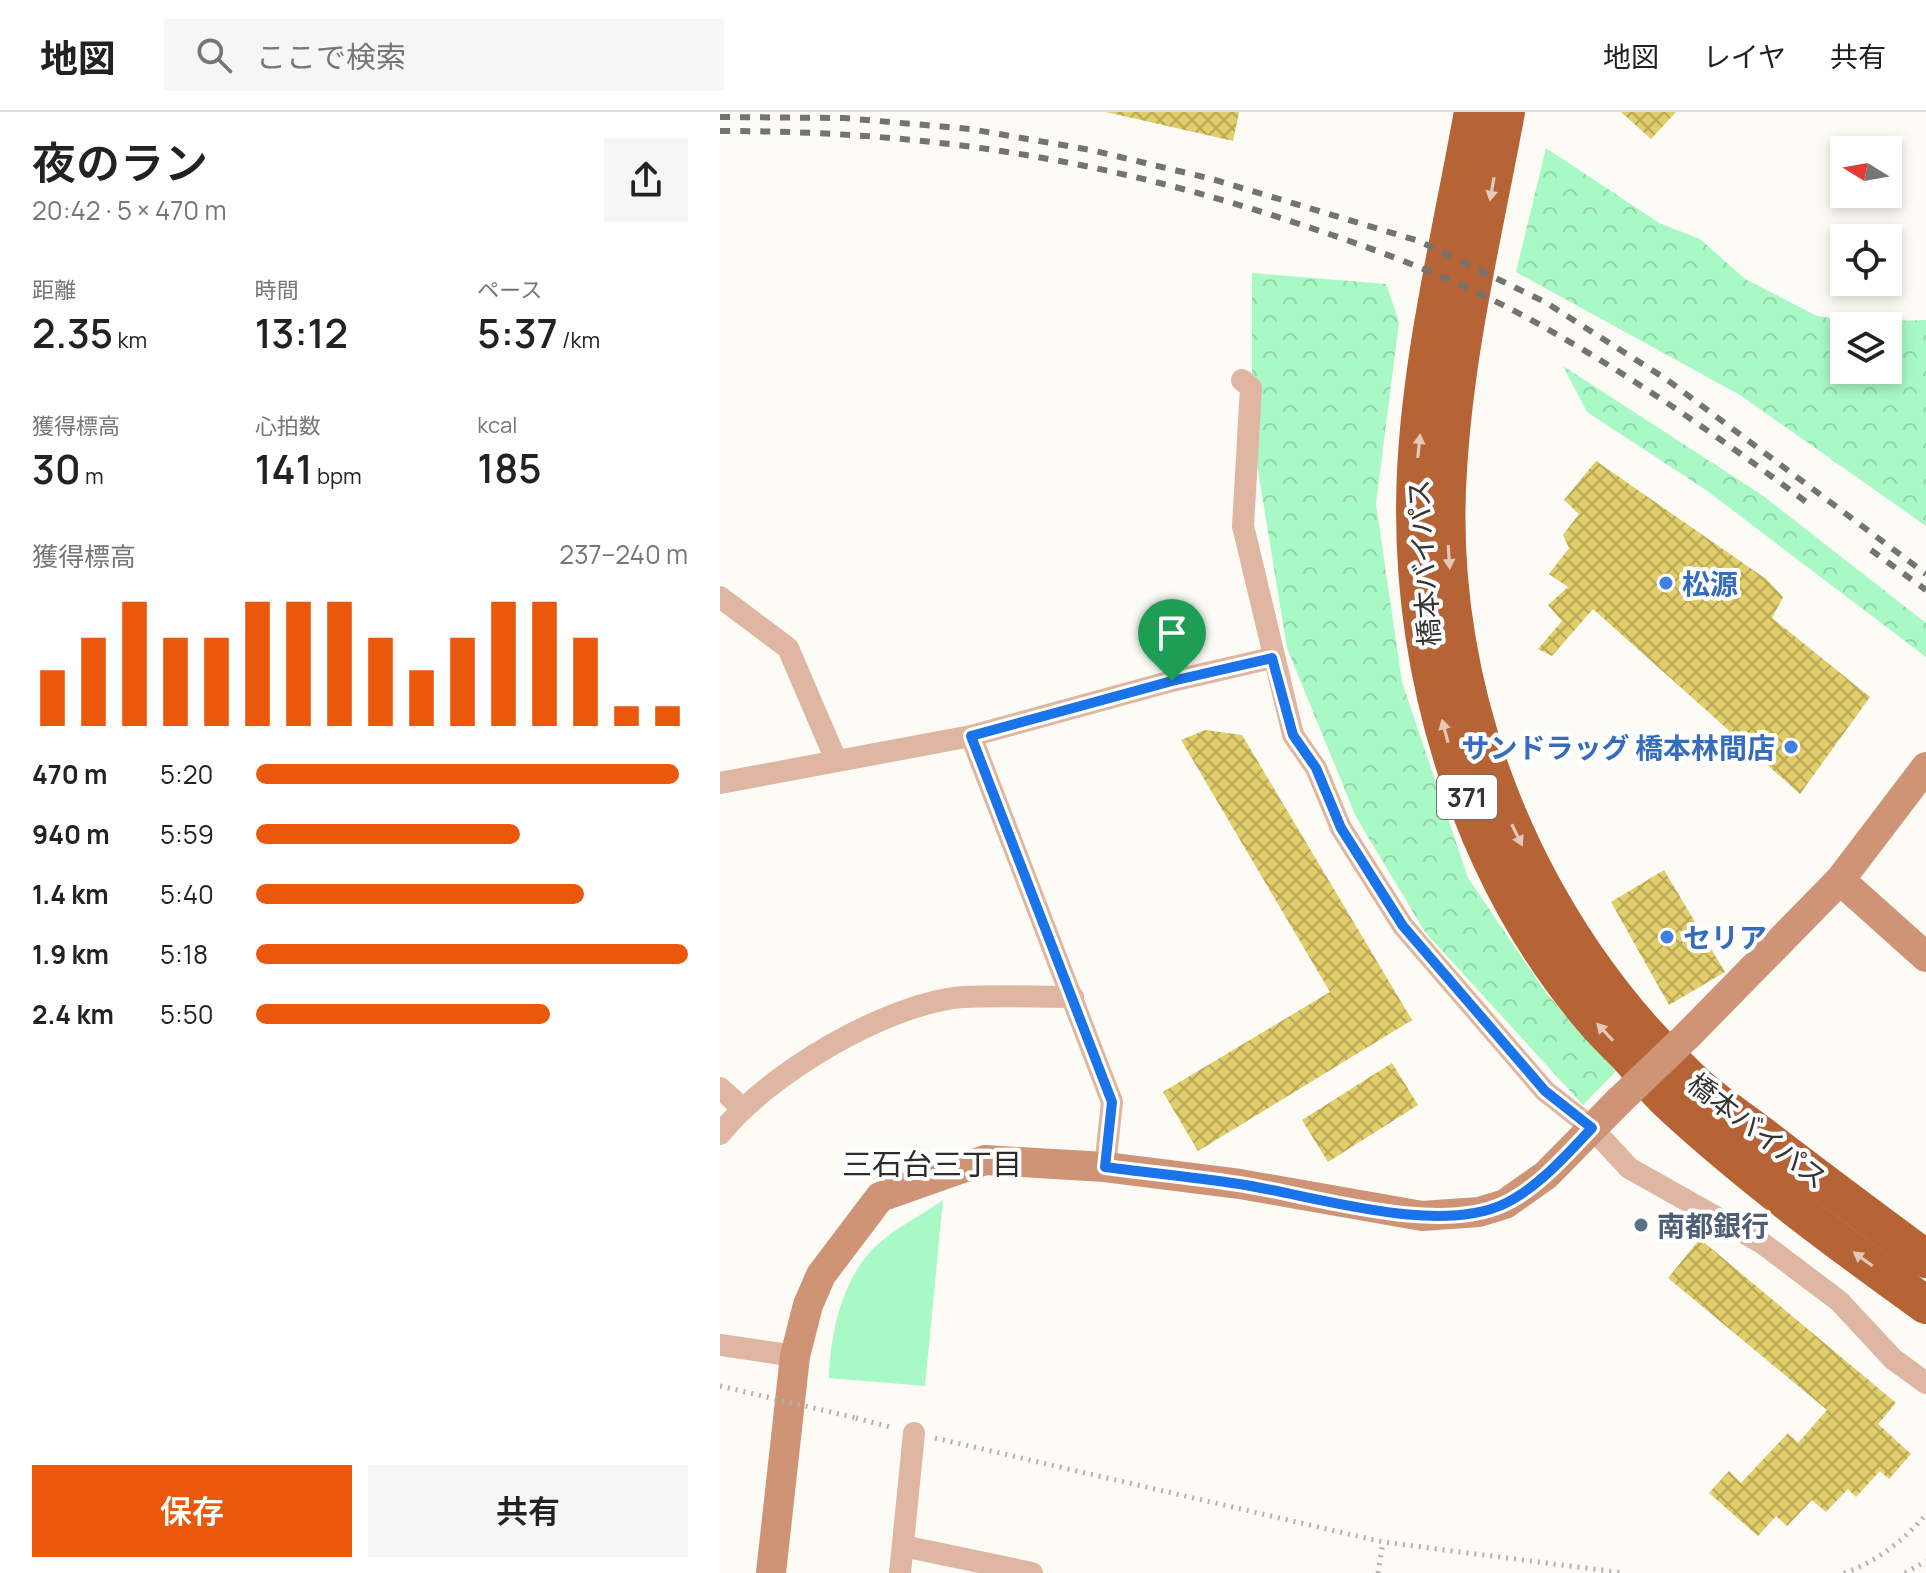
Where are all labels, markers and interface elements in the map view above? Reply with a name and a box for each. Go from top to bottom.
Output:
search box [164,19,724,91]
text: 地図 [40,31,116,83]
icon: search [192,33,236,77]
text: ここで検索 [256,36,406,77]
text: 地図 [1603,37,1659,75]
text: レイヤ [1703,37,1786,75]
text: 共有 [1830,37,1886,75]
text: 夜のラン [32,132,208,192]
north arrow [1830,136,1902,208]
map controls [1830,136,1902,384]
button: share [604,138,688,222]
one-way arrow [1485,176,1497,201]
text: 20:42 · 5 × 470 m [32,192,226,228]
button: locate [1830,224,1902,296]
text: 距離 [32,275,76,305]
text: 時間 [255,275,299,305]
text: ペース [477,275,542,305]
text: 2.35 [32,305,113,360]
text: 13:12 [255,305,348,360]
text: 5:37 [477,305,558,360]
button: layers [1830,312,1902,384]
text: km [113,325,147,355]
text: /km [558,325,600,355]
text: kcal [477,410,517,440]
text: 獲得標高 [32,411,120,441]
text: 心拍数 [255,411,321,441]
one-way arrow [1412,433,1425,458]
text: 185 [477,440,542,495]
text: 30 [32,441,81,496]
text: 141 [255,441,313,496]
text: m [81,461,104,491]
text: bpm [313,461,362,491]
street label: 橋本バイパス [1398,478,1448,648]
text: 237–240 m [559,536,688,572]
text: 獲得標高 [32,538,136,574]
one-way arrow [1443,545,1456,570]
place label: 松源 [1682,564,1738,602]
marker: 松源 [1657,574,1675,592]
pin [1138,599,1206,681]
icon: arrive [1150,611,1194,655]
one-way arrow [1439,719,1451,744]
place label: サンドラッグ 橋本林間店 [1461,728,1775,766]
marker: サンドラッグ 橋本林間店 [1782,738,1800,756]
text: 470 m [32,756,107,792]
text: 5:20 [160,756,213,792]
road number: 371 [1437,775,1497,819]
text: 940 m [32,816,110,852]
text: 5:59 [160,816,214,852]
one-way arrow [1510,823,1524,846]
text: 1.4 km [32,876,109,912]
text: 5:40 [160,876,214,912]
place label: セリア [1683,918,1767,956]
marker: セリア [1658,928,1676,946]
text: 1.9 km [32,936,109,972]
text: 5:18 [160,936,208,972]
text: 2.4 km [32,996,114,1032]
text: 5:50 [160,996,214,1032]
one-way arrow [1597,1023,1615,1042]
street label: 橋本バイパス [1680,1063,1836,1197]
district label: 三石台三丁目 [842,1143,1022,1184]
place label: 南都銀行 [1657,1206,1769,1244]
marker: 南都銀行 [1632,1216,1650,1234]
one-way arrow [1852,1252,1873,1267]
button: 保存 [32,1465,352,1557]
button: 共有 [368,1465,688,1557]

